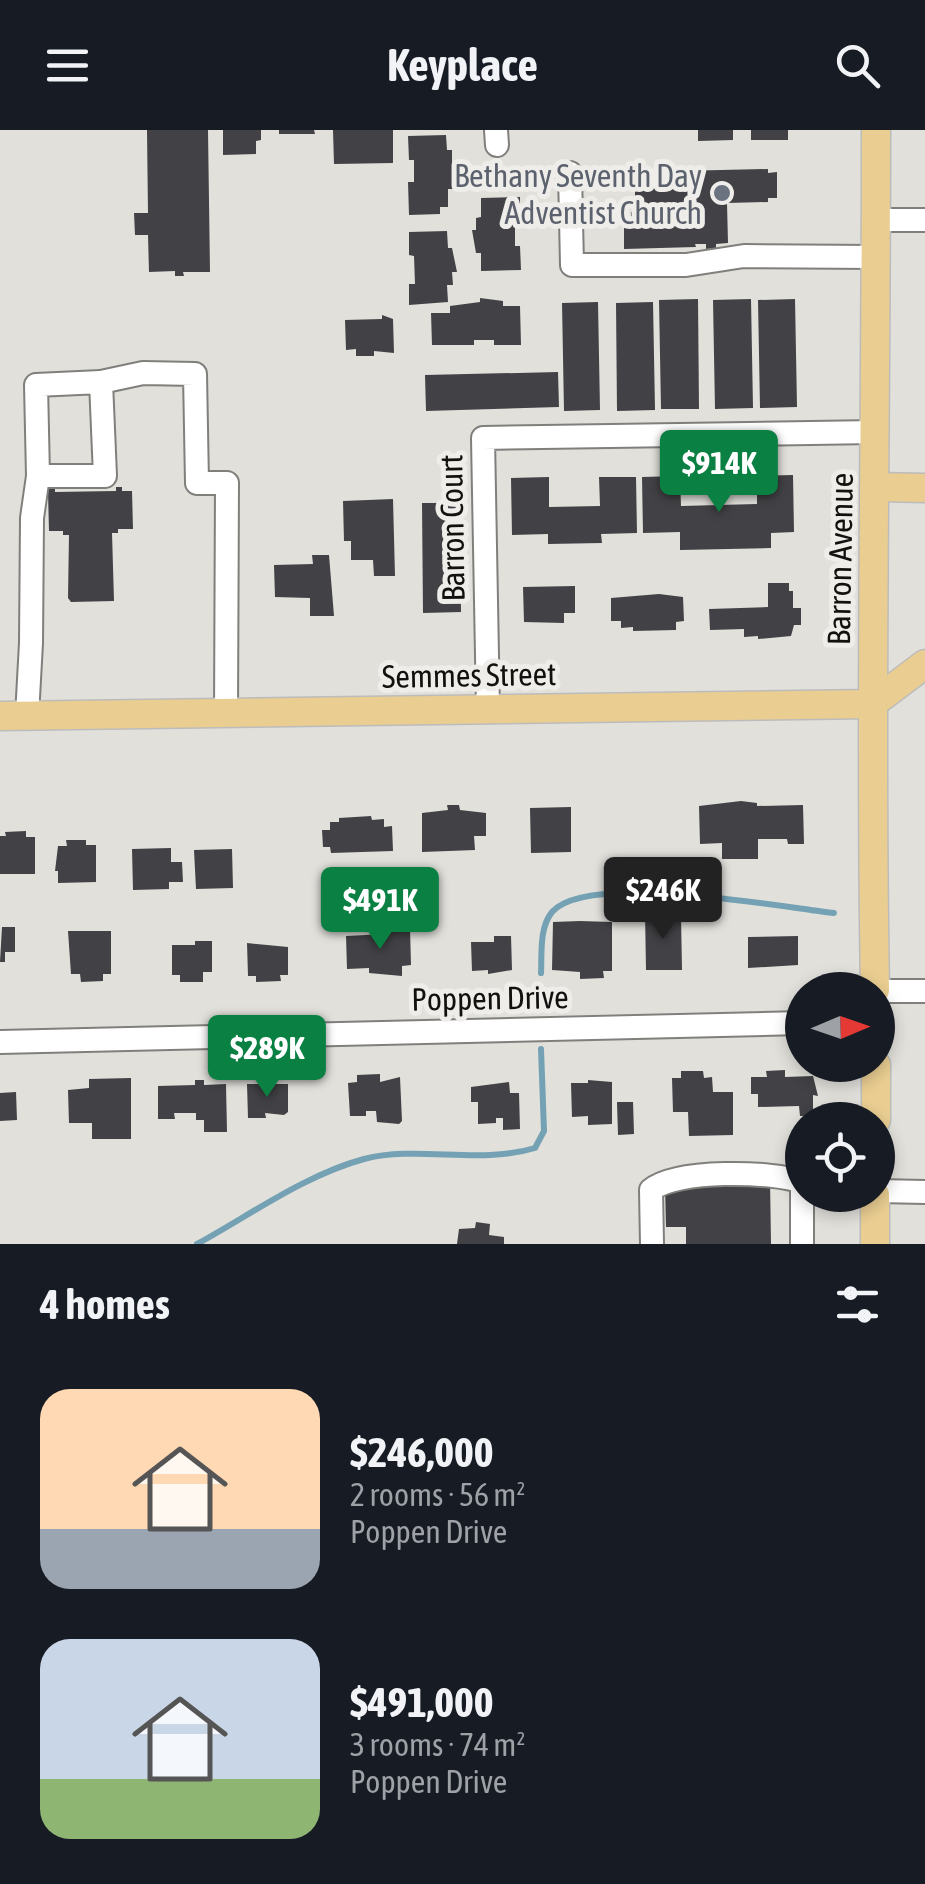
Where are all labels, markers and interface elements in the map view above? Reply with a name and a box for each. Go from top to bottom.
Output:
icon: menu [40,38,95,93]
icon: search [830,38,885,93]
text: Keyplace [387,39,538,91]
place label: Bethany Seventh Day Adventist Church [454,157,702,231]
marker: Bethany Seventh Day Adventist Church [711,182,733,204]
pin: $914K [649,430,789,515]
text: $914K [682,444,756,481]
street label: Barron Court [432,454,472,602]
street label: Barron Avenue [820,472,860,646]
street label: Semmes Street [381,655,557,695]
pin: $246K [593,857,733,942]
pin: $491K [310,867,450,952]
text: $246K [626,871,700,908]
text: $491K [343,881,417,918]
north arrow [785,972,895,1082]
map controls [785,972,895,1212]
street label: Poppen Drive [411,978,569,1018]
pin: $289K [197,1015,337,1100]
text: $289K [230,1029,304,1066]
button: locate [785,1102,895,1212]
icon: filters [830,1277,885,1332]
text: 4 homes [40,1280,170,1328]
text: $246,000 [350,1428,494,1476]
icon: home [120,1429,240,1549]
text: 2 rooms · 56 m² [350,1476,525,1513]
text: Poppen Drive [350,1513,507,1550]
text: $491,000 [350,1678,494,1726]
icon: home [120,1679,240,1799]
text: 3 rooms · 74 m² [350,1726,525,1763]
text: Poppen Drive [350,1763,507,1800]

